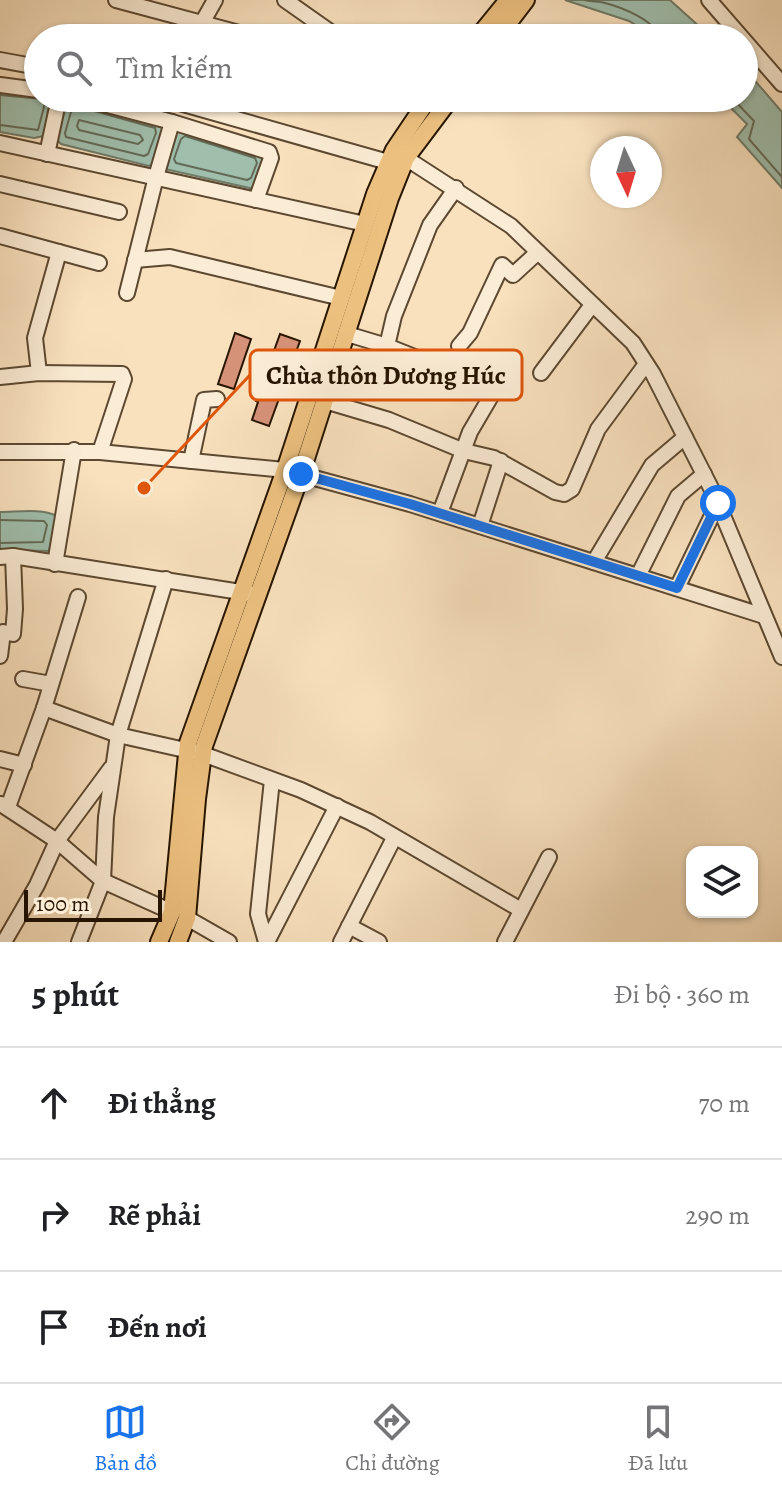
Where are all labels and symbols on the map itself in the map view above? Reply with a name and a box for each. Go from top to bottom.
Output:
north arrow [590,136,662,208]
callout: Chùa thôn Dương Húc [250,350,522,400]
text: Chùa thôn Dương Húc [266,358,506,393]
route end [283,456,319,492]
route start [700,485,736,521]
scale bar [24,886,162,922]

